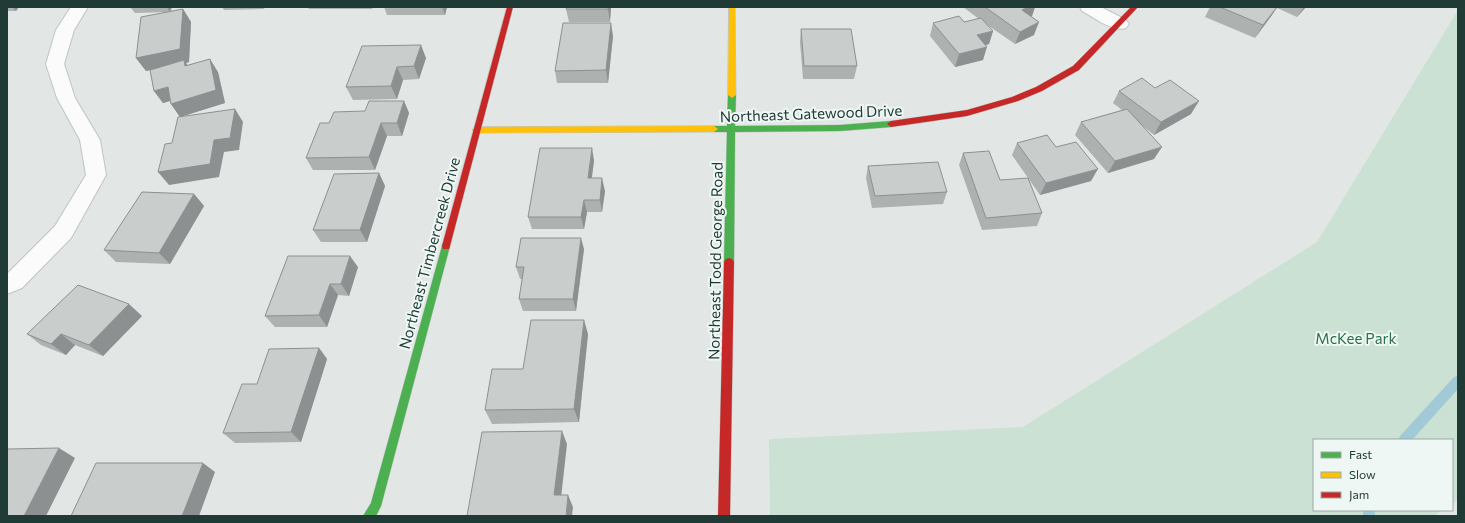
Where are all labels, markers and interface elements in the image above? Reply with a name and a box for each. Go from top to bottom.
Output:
street label: Northeast Gatewood Drive [719,101,903,125]
street label: Northeast Timbercreek Drive [395,155,463,351]
street label: Northeast Todd George Road [704,162,726,360]
park label: McKee Park [1315,329,1397,347]
legend [1313,439,1453,511]
text: Fast [1349,447,1372,461]
text: Slow [1349,467,1376,481]
text: Jam [1349,487,1369,502]

